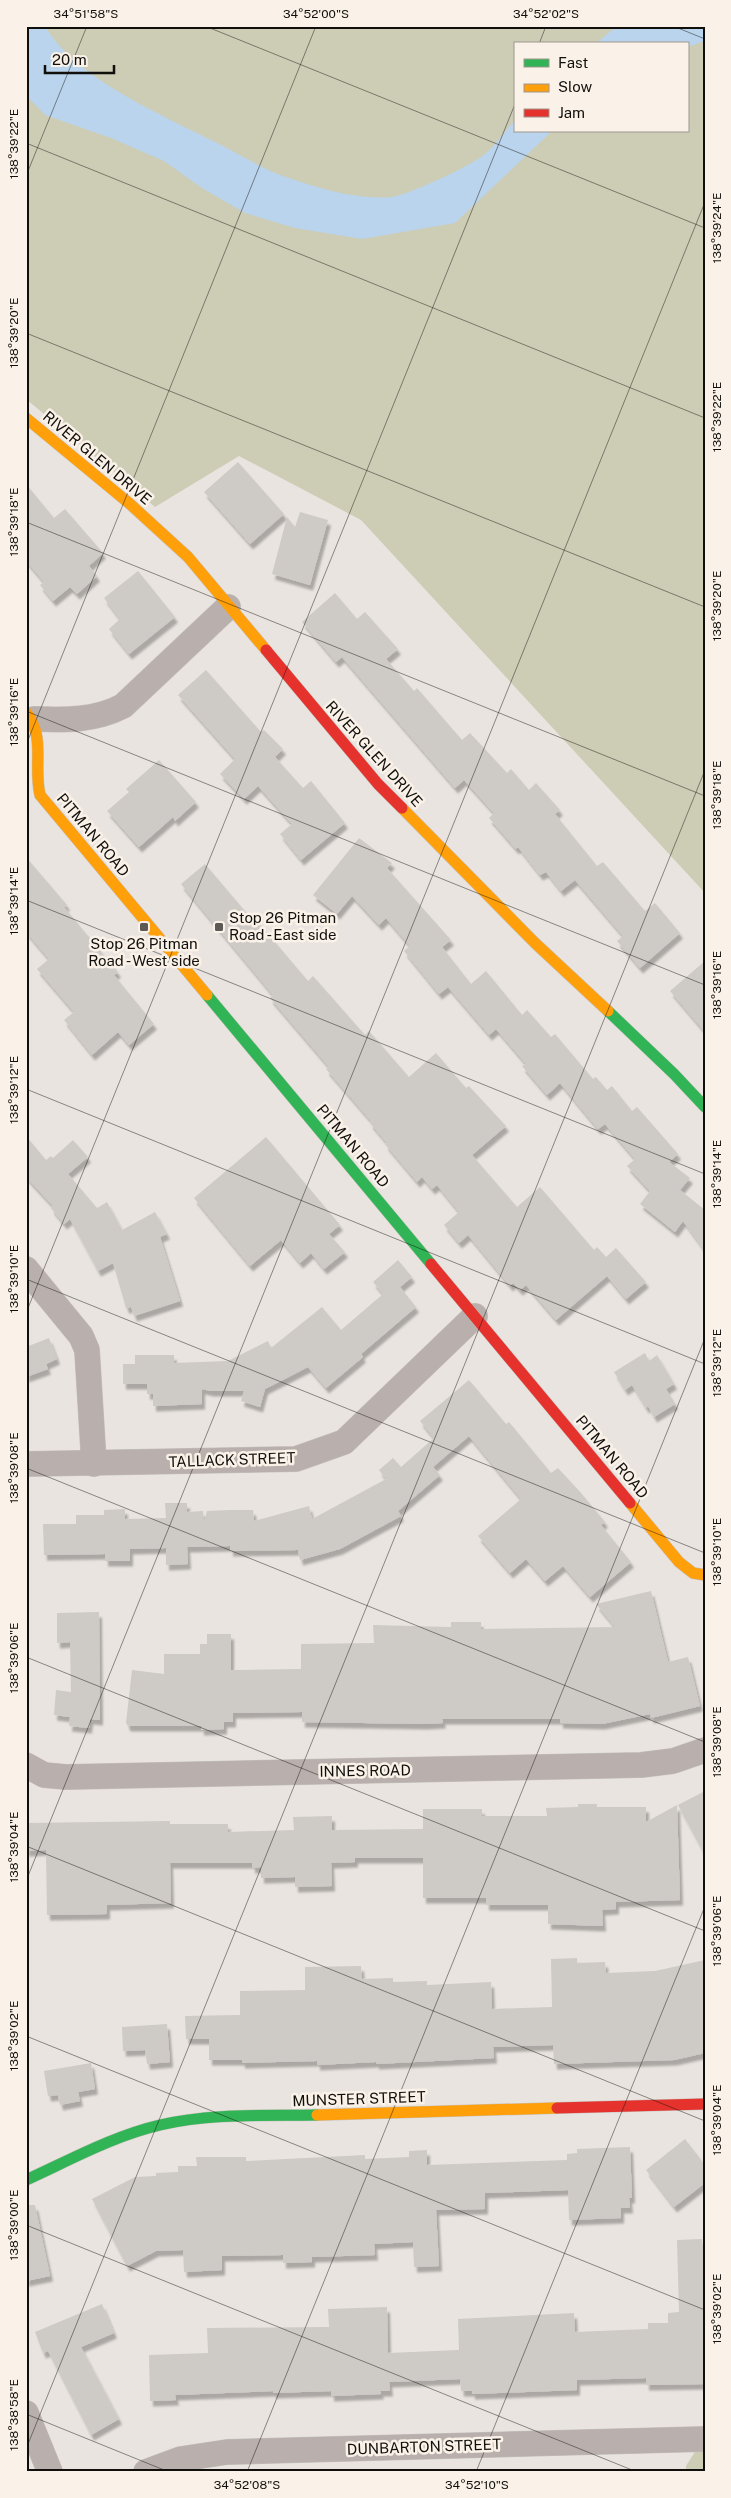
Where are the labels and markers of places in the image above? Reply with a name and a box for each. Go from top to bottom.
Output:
place label: Stop 26 Pitman Road - East side [229,909,336,943]
marker: Stop 26 Pitman Road - West side [138,921,150,933]
marker: Stop 26 Pitman Road - East side [213,921,225,933]
place label: Stop 26 Pitman Road - West side [88,935,200,969]

